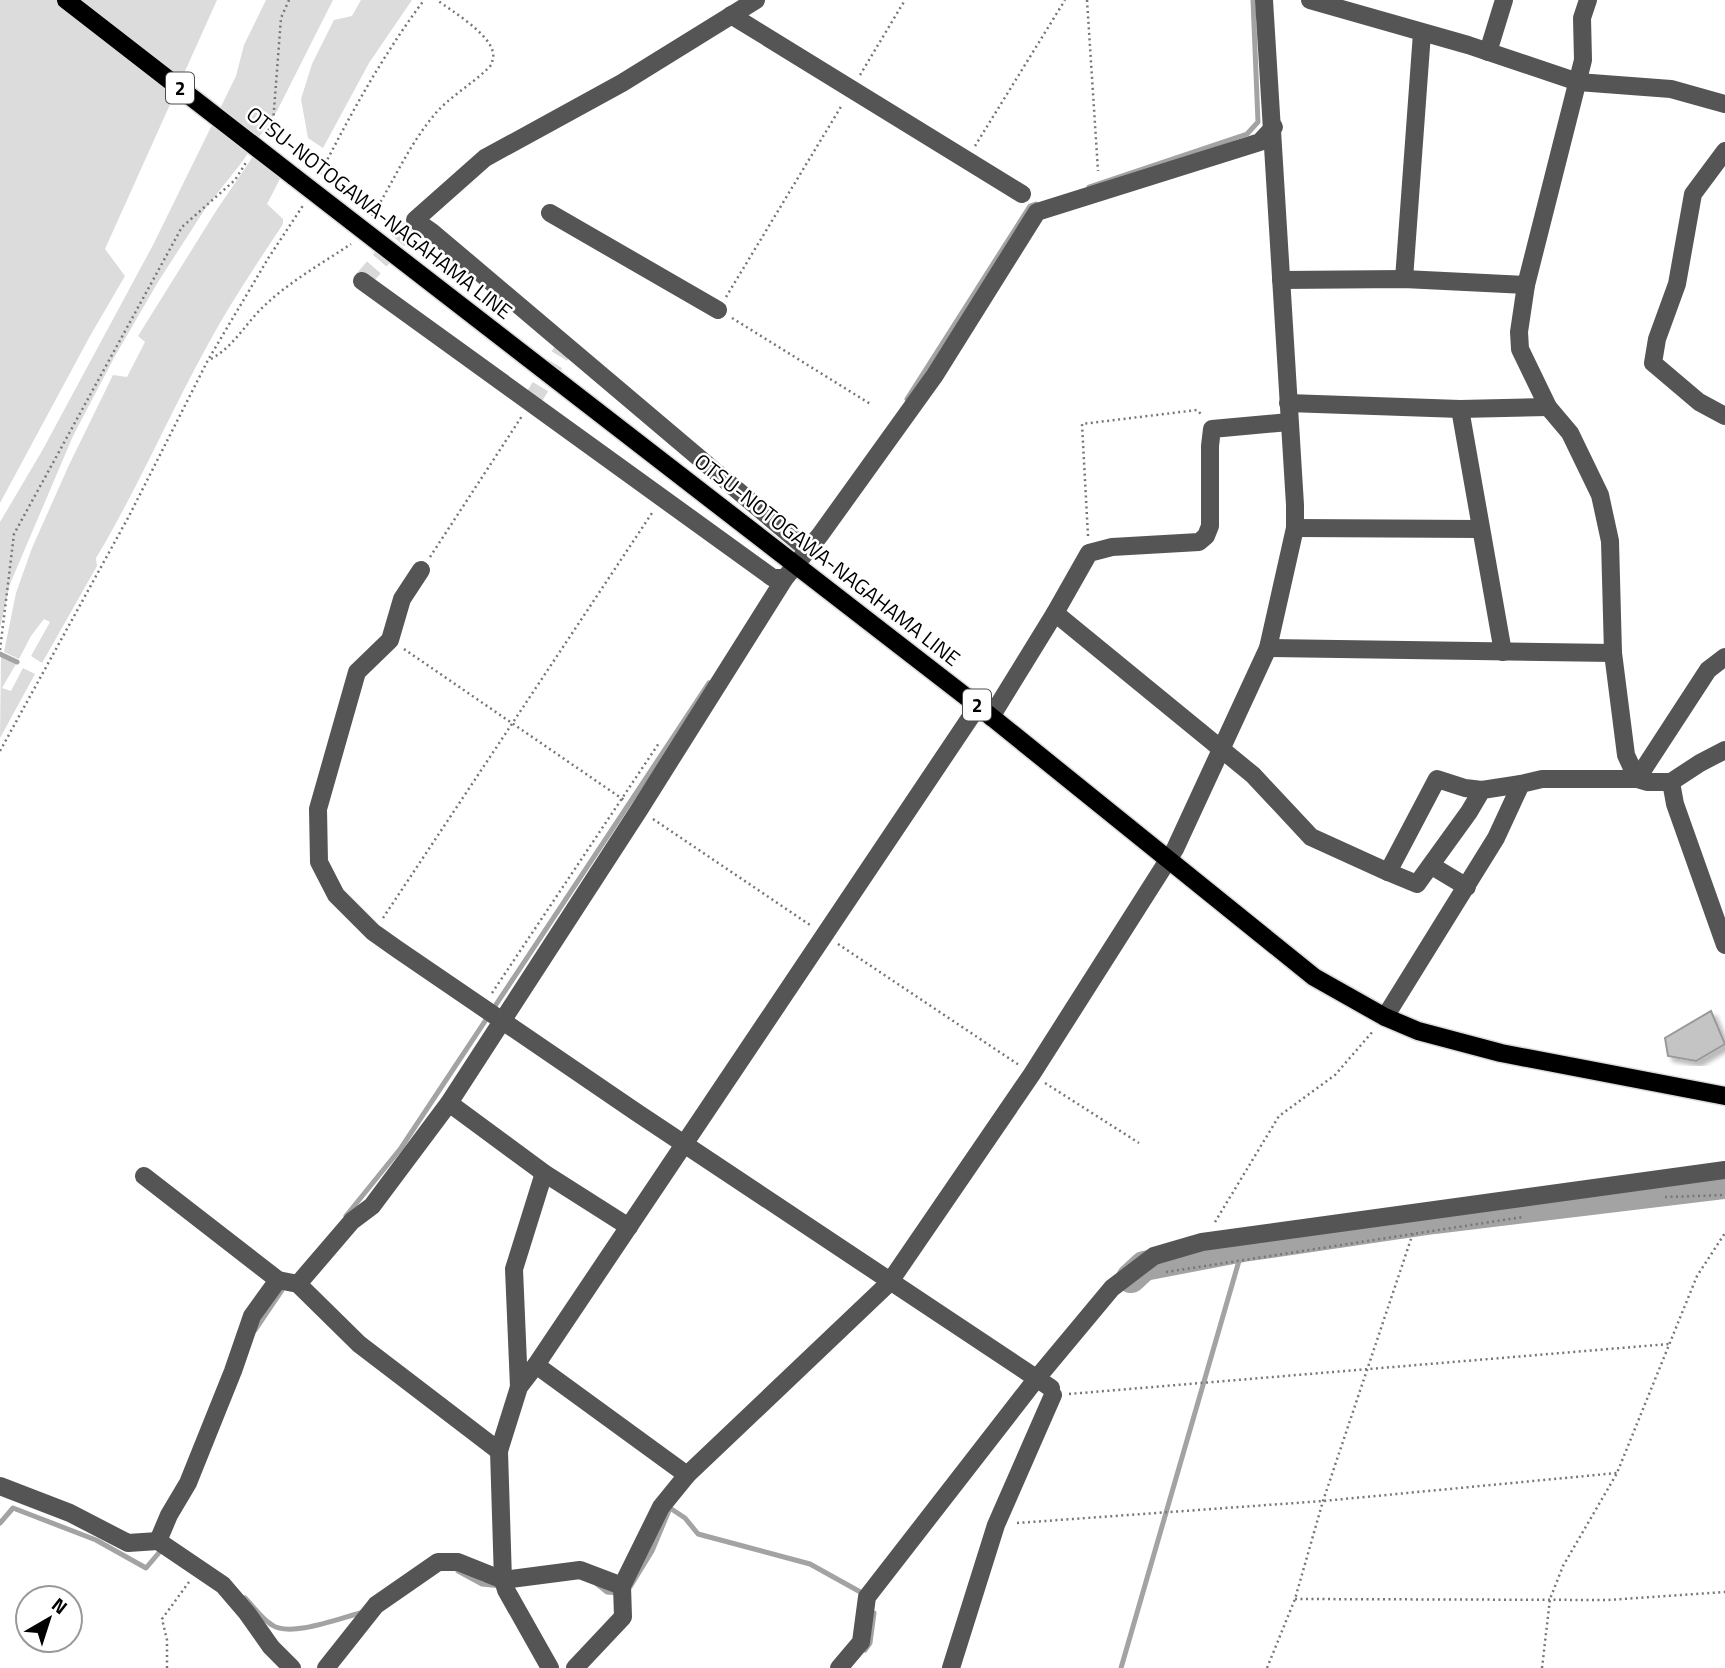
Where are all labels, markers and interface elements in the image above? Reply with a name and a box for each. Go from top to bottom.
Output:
road number: 2 [166,72,194,104]
street label: OTSU-NOTOGAWA-NAGAHAMA LINE [240,98,519,326]
street label: OTSU-NOTOGAWA-NAGAHAMA LINE [688,445,967,673]
road number: 2 [963,690,991,720]
north arrow [14,1584,84,1654]
text: N [46,1590,74,1621]

